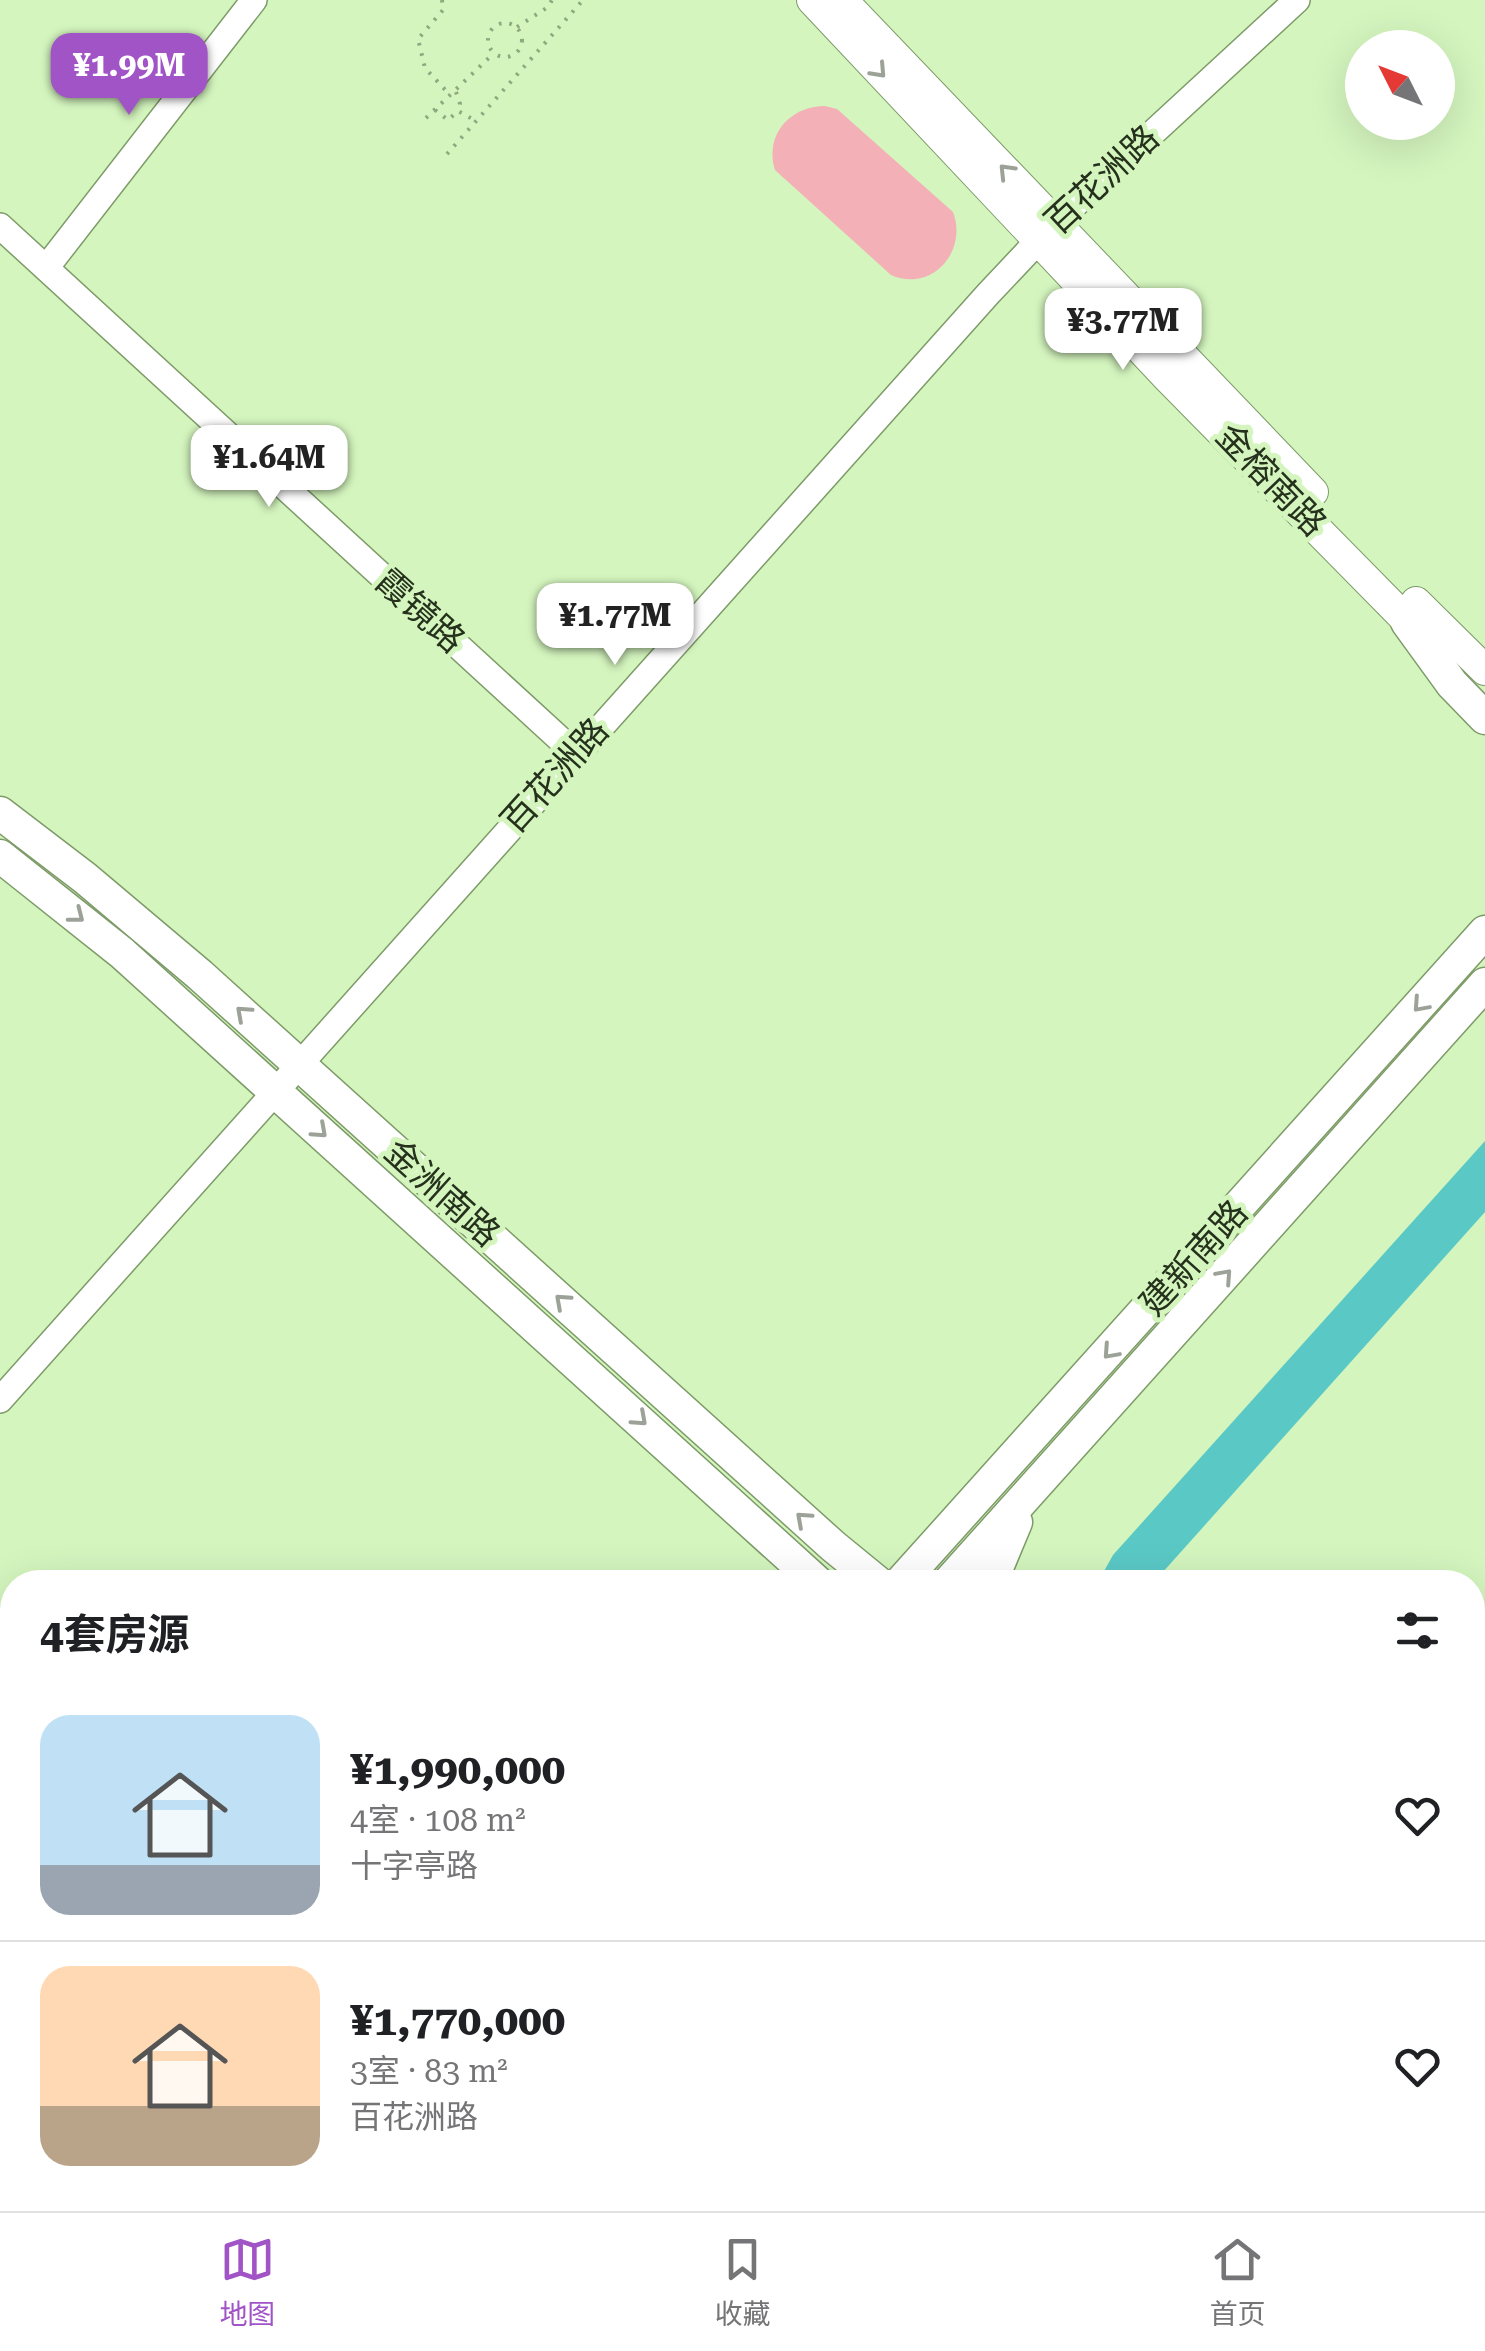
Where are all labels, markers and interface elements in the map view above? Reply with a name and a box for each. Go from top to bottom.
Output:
north arrow [1345,30,1455,140]
map controls [1345,30,1455,140]
pin: ¥1.99M [48,33,210,118]
text: ¥1.99M [73,46,185,84]
one-way arrow [867,59,885,78]
street label: 百花洲路 [1037,117,1167,243]
one-way arrow [1000,164,1018,182]
pin: ¥3.77M [1042,288,1204,373]
text: ¥3.77M [1067,301,1179,339]
street label: 金榕南路 [1208,415,1334,545]
pin: ¥1.64M [188,425,350,510]
text: ¥1.64M [213,438,325,476]
street label: 霞镜路 [367,561,473,661]
pin: ¥1.77M [534,583,696,668]
text: ¥1.77M [559,596,671,634]
street label: 百花洲路 [493,710,617,842]
one-way arrow [66,904,84,922]
one-way arrow [1414,993,1432,1012]
one-way arrow [236,1007,255,1025]
one-way arrow [309,1119,327,1137]
street label: 金洲南路 [376,1131,508,1255]
street label: 建新南路 [1132,1192,1256,1324]
one-way arrow [1213,1269,1231,1288]
one-way arrow [555,1295,574,1313]
one-way arrow [1104,1340,1122,1359]
one-way arrow [628,1408,647,1426]
one-way arrow [796,1513,815,1531]
icon: filters [1390,1603,1445,1658]
text: 4套房源 [40,1610,190,1659]
text: ¥1,990,000 [350,1745,565,1794]
icon: home [120,1755,240,1875]
icon: heart [1390,1788,1445,1843]
text: 4室 · 108 m² [350,1801,526,1839]
text: 十字亭路 [350,1847,478,1885]
text: ¥1,770,000 [350,1996,565,2045]
icon: home [120,2006,240,2126]
icon: heart [1390,2039,1445,2094]
text: 3室 · 83 m² [350,2052,508,2090]
text: 百花洲路 [350,2098,478,2136]
tab: 地图 [219,2232,276,2332]
tab: 收藏 [714,2232,771,2332]
tab: 首页 [1209,2232,1266,2332]

